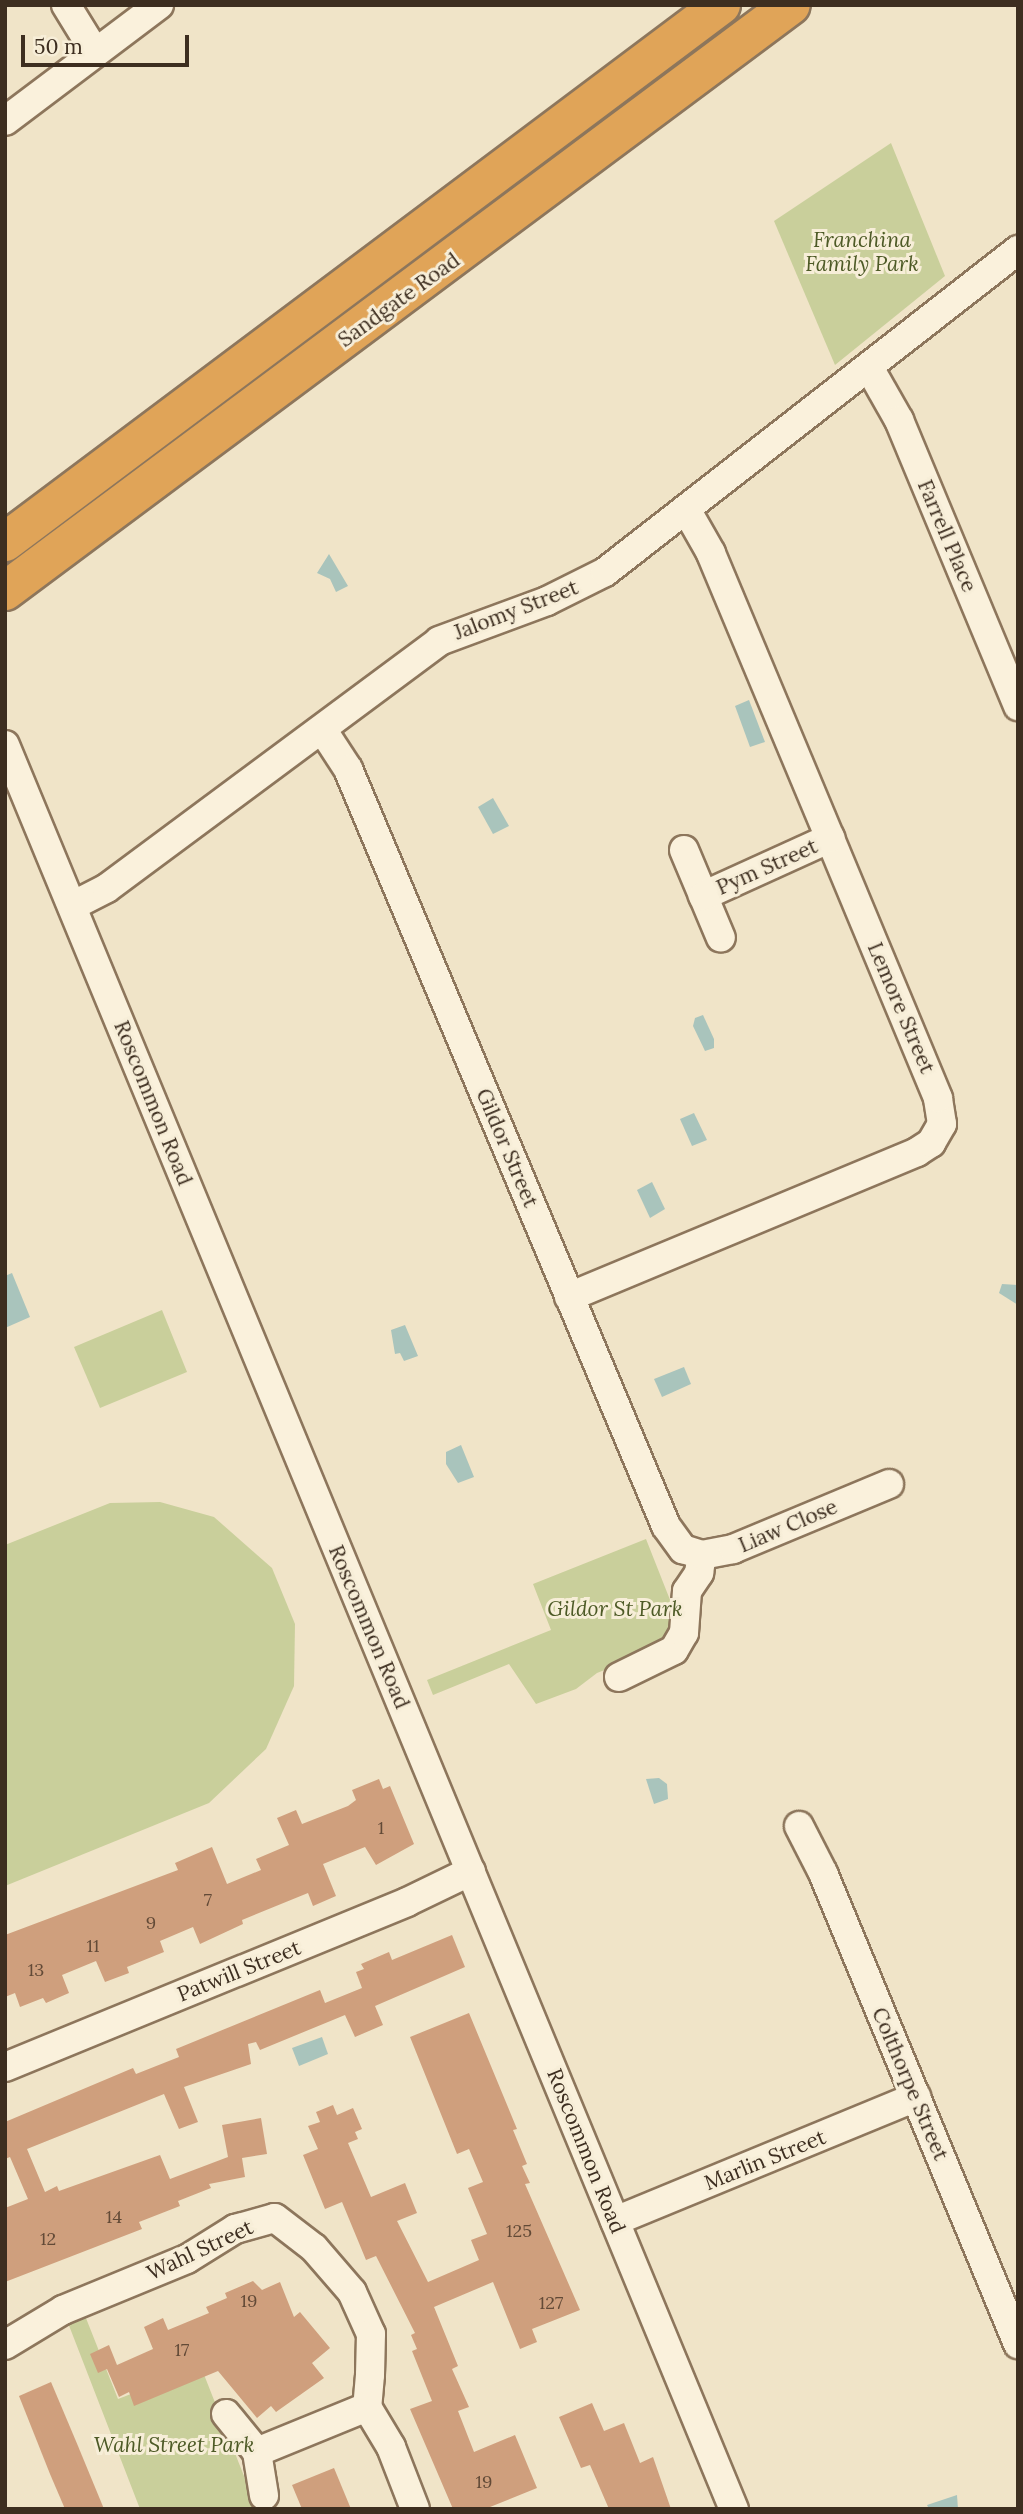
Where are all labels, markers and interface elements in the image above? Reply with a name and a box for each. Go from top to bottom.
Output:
scale bar [24,21,192,65]
text: 50 m [34,33,83,60]
park label: Franchina Family Park [805,227,919,277]
street label: Sandgate Road [333,247,465,353]
street label: Farrell Place [912,476,982,596]
street label: Jalomy Street [450,575,582,645]
street label: Pym Street [713,834,821,900]
street label: Lemore Street [862,939,940,1077]
street label: Roscommon Road [108,1017,198,1189]
street label: Gildor Street [471,1085,543,1211]
street label: Liaw Close [735,1494,841,1558]
street label: Roscommon Road [323,1541,415,1713]
park label: Gildor St Park [547,1596,683,1622]
house number: 1 [378,1817,384,1839]
house number: 7 [204,1889,212,1911]
house number: 9 [146,1912,156,1934]
house number: 11 [86,1935,100,1957]
street label: Patwill Street [174,1935,304,2007]
house number: 13 [28,1959,44,1981]
street label: Colthorpe Street [866,2004,954,2164]
street label: Roscommon Road [541,2065,631,2237]
street label: Marlin Street [701,2124,829,2196]
house number: 14 [106,2206,122,2228]
street label: Wahl Street [143,2214,257,2286]
house number: 125 [506,2220,532,2242]
house number: 12 [40,2228,56,2250]
house number: 19 [241,2290,257,2312]
house number: 127 [539,2292,563,2314]
house number: 17 [175,2339,189,2361]
park label: Wahl Street Park [94,2432,254,2458]
house number: 19 [476,2471,492,2493]

